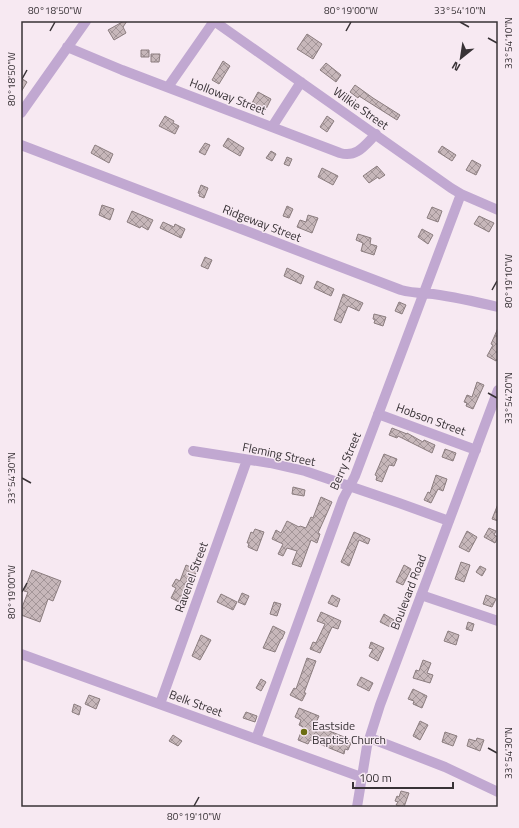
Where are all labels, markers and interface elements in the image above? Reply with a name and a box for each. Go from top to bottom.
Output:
text: 80°18'50"W [28,3,82,18]
text: 80°19'00"W [324,3,378,18]
text: 33°54'10"N [434,3,486,18]
text: 33°54'10"N [501,17,516,69]
north arrow [441,38,481,78]
text: 80°18'50"W [4,52,19,106]
text: N [449,58,463,75]
street label: Holloway Street [187,73,270,120]
street label: Wilkie Street [329,82,393,135]
street label: Ridgeway Street [220,199,305,247]
text: 80°19'10"W [501,254,516,308]
text: 33°54'20"N [501,372,516,424]
street label: Hobson Street [394,398,469,441]
street label: Berry Street [324,428,366,493]
street label: Fleming Street [241,437,318,471]
text: 33°54'30"N [4,452,19,504]
street label: Ravenel Street [169,538,213,615]
street label: Boulevard Road [385,551,431,633]
text: 80°19'00"W [4,565,19,619]
street label: Belk Street [167,685,226,722]
place label: Eastside Baptist Church [312,716,386,749]
marker: Eastside Baptist Church [299,727,309,737]
text: 33°54'30"N [501,727,516,779]
scale bar [353,764,453,790]
text: 100 m [359,768,392,787]
text: 80°19'10"W [167,809,221,824]

